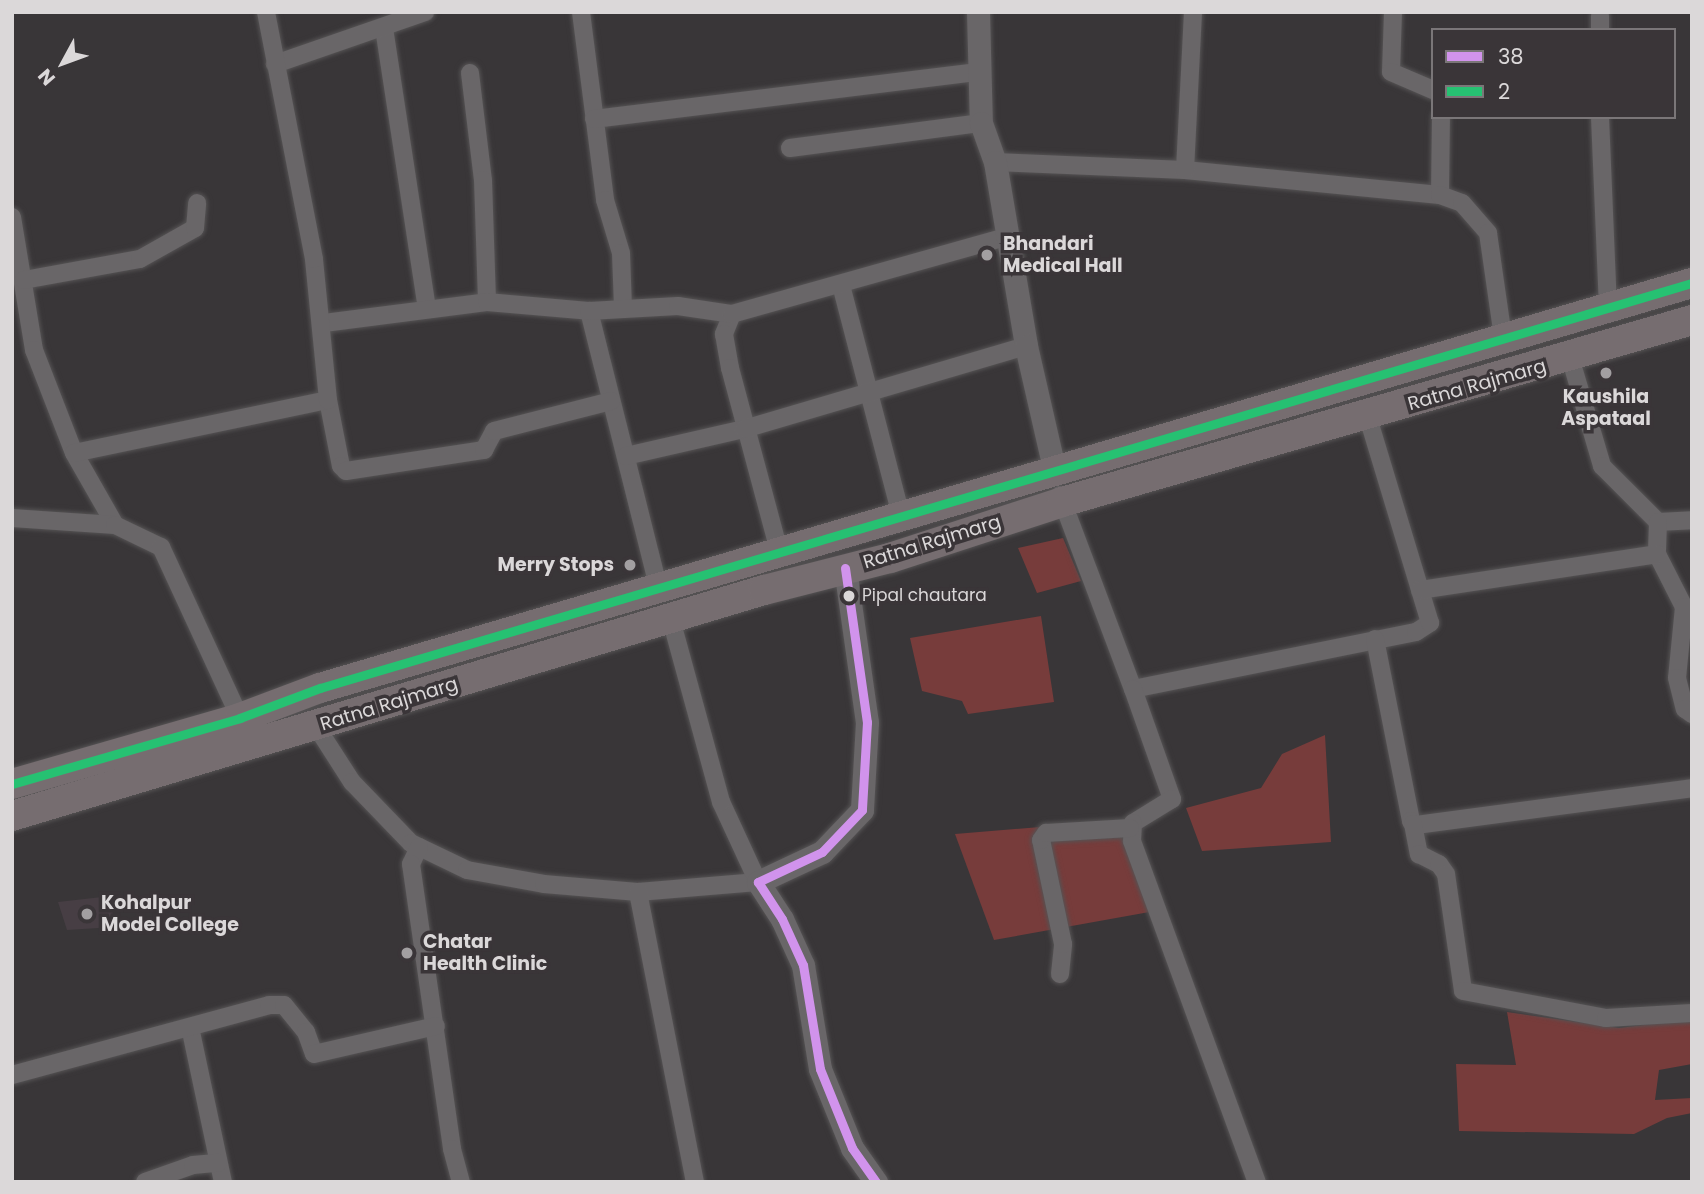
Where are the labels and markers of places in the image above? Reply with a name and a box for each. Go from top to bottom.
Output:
place label: Bhandari Medical Hall [1003,233,1123,277]
marker: Bhandari Medical Hall [977,245,997,265]
marker: Kaushila Aspataal [1596,363,1616,383]
place label: Kaushila Aspataal [1561,386,1651,430]
place label: Merry Stops [498,554,614,576]
marker: Merry Stops [620,555,640,575]
place label: Pipal chautara [862,586,987,606]
marker: Pipal chautara [842,589,856,603]
place label: Kohalpur Model College [101,892,239,936]
marker: Kohalpur Model College [79,906,95,922]
place label: Chatar Health Clinic [423,931,547,975]
marker: Chatar Health Clinic [397,943,417,963]

